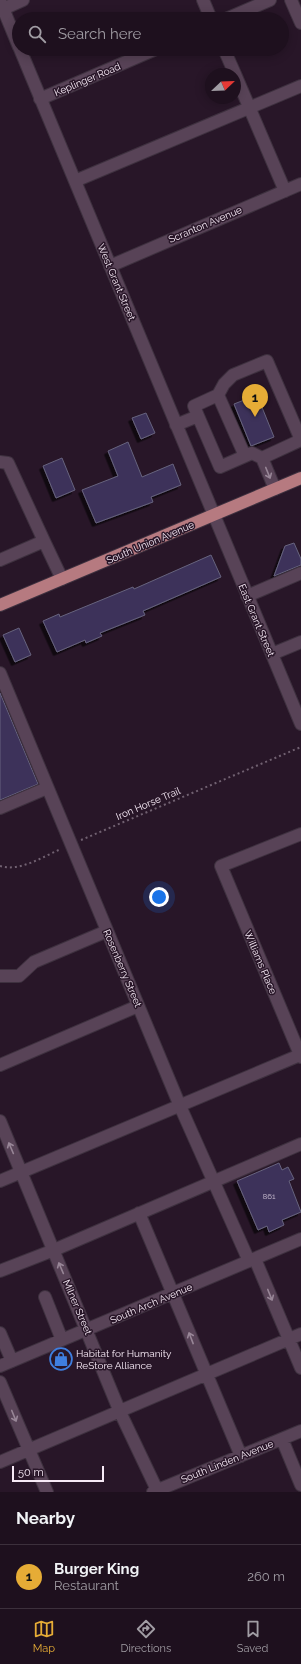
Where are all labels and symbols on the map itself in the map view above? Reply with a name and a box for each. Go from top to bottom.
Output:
street label: Keplinger Road [52,61,122,98]
north arrow [205,68,241,104]
street label: Scranton Avenue [167,204,244,245]
street label: West Grant Street [95,242,138,323]
pin: 1 [242,384,268,417]
one-way arrow [265,467,272,479]
street label: South Union Avenue [105,519,196,566]
street label: East Grant Street [236,582,277,659]
street label: Iron Horse Trail [114,785,182,822]
your location [149,887,169,907]
street label: Rosenberry Street [101,928,144,1009]
street label: Williams Place [242,929,279,996]
one-way arrow [7,1142,14,1154]
house number: 861 [263,1191,276,1201]
one-way arrow [57,1262,65,1274]
street label: Milner Street [61,1278,94,1337]
street label: South Arch Avenue [108,1281,194,1326]
one-way arrow [267,1288,274,1300]
one-way arrow [187,1333,195,1345]
shop icon: Habitat for Humanity ReStore Alliance [48,1346,74,1372]
place label: Habitat for Humanity ReStore Alliance [76,1348,172,1371]
one-way arrow [11,1410,18,1422]
street label: South Linden Avenue [179,1438,275,1485]
scale bar [12,1464,104,1483]

